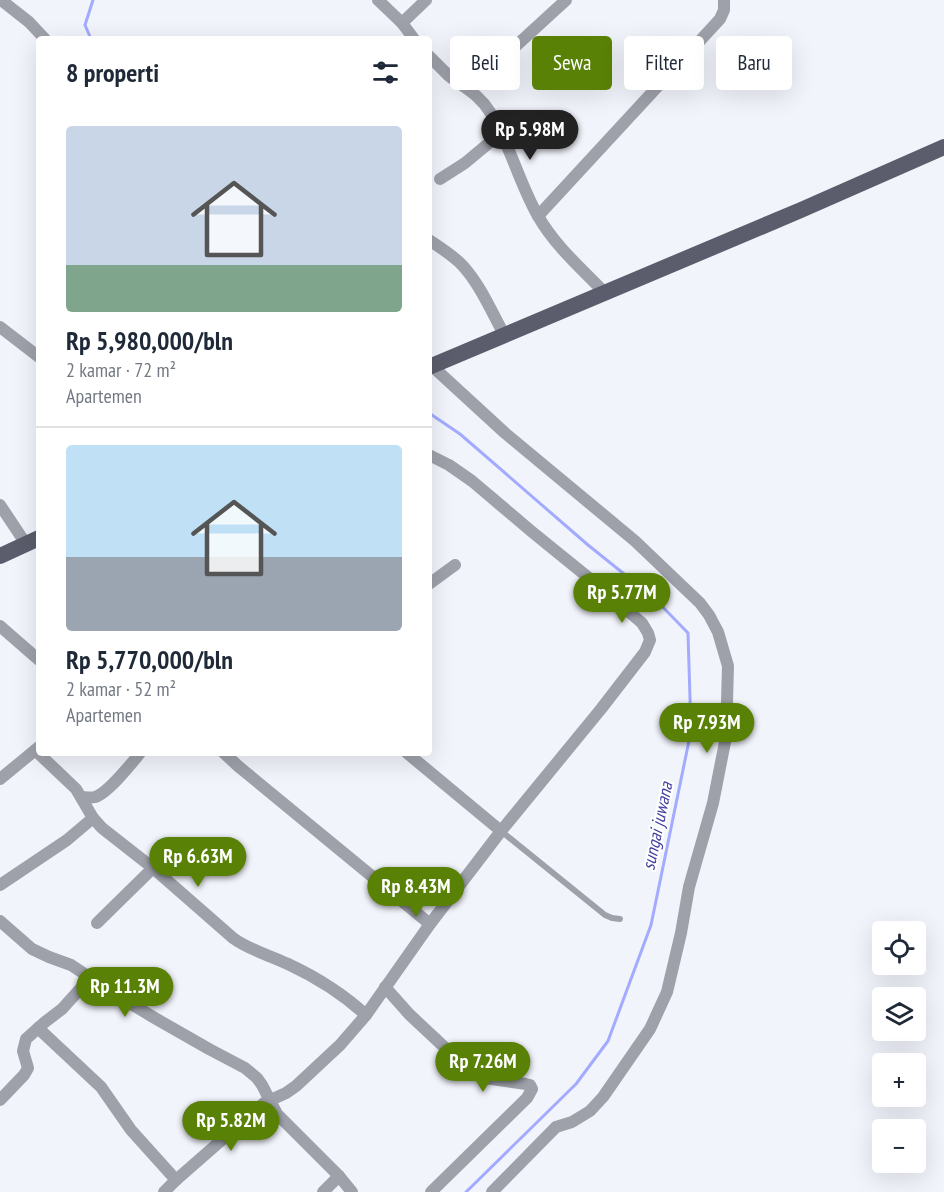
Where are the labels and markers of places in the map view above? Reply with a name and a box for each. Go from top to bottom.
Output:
pin: Rp 5.98M [468,110,592,161]
pin: Rp 5.77M [560,573,684,624]
pin: Rp 7.93M [645,703,769,754]
pin: Rp 6.63M [136,837,260,888]
pin: Rp 8.43M [354,867,478,918]
pin: Rp 11.3M [63,967,187,1018]
pin: Rp 7.26M [421,1042,545,1093]
pin: Rp 5.82M [169,1101,293,1152]

